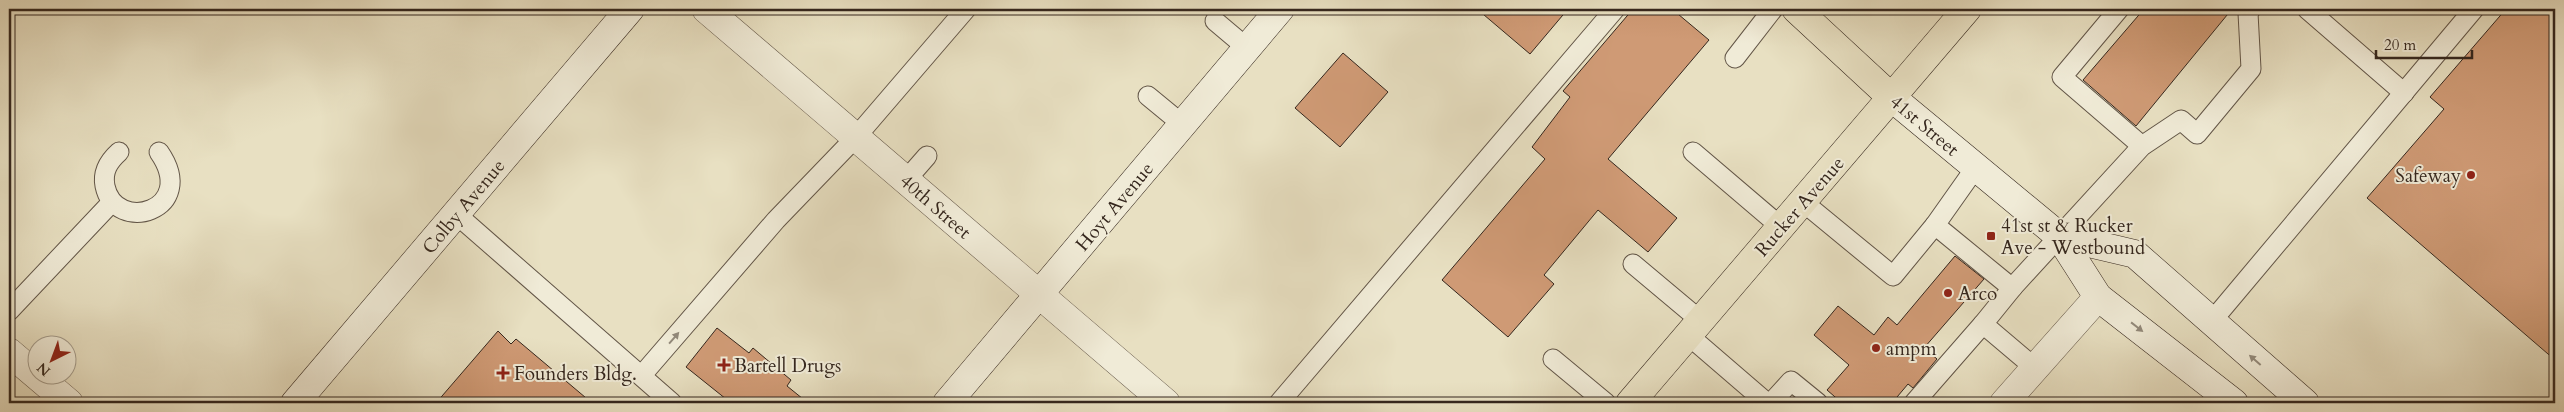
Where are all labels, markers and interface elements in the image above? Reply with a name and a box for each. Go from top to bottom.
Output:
scale bar [2376,28,2473,60]
text: 20 m [2384,35,2416,55]
street label: 41st Street [1884,89,1964,162]
street label: Rucker Avenue [1749,151,1850,262]
street label: Colby Avenue [416,154,511,260]
street label: Hoyt Avenue [1070,157,1160,257]
place label: Safeway [2395,163,2461,189]
street label: 40th Street [894,168,977,245]
marker: Safeway [2465,169,2477,181]
place label: 41st st & Rucker Ave - Westbound [2001,213,2145,261]
marker: 41st st & Rucker Ave - Westbound [1985,230,1997,242]
place label: Arco [1958,281,1997,307]
marker: Arco [1942,287,1954,299]
one-way arrow [2130,321,2143,332]
one-way arrow [668,332,679,345]
north arrow [28,334,78,384]
place label: ampm [1886,336,1937,362]
marker: ampm [1870,342,1882,354]
place label: Bartell Drugs [734,353,841,379]
one-way arrow [2250,354,2262,366]
text: N [33,358,55,380]
marker: Bartell Drugs [718,359,730,371]
place label: Founders Bldg. [514,361,637,387]
marker: Founders Bldg. [496,366,510,380]

